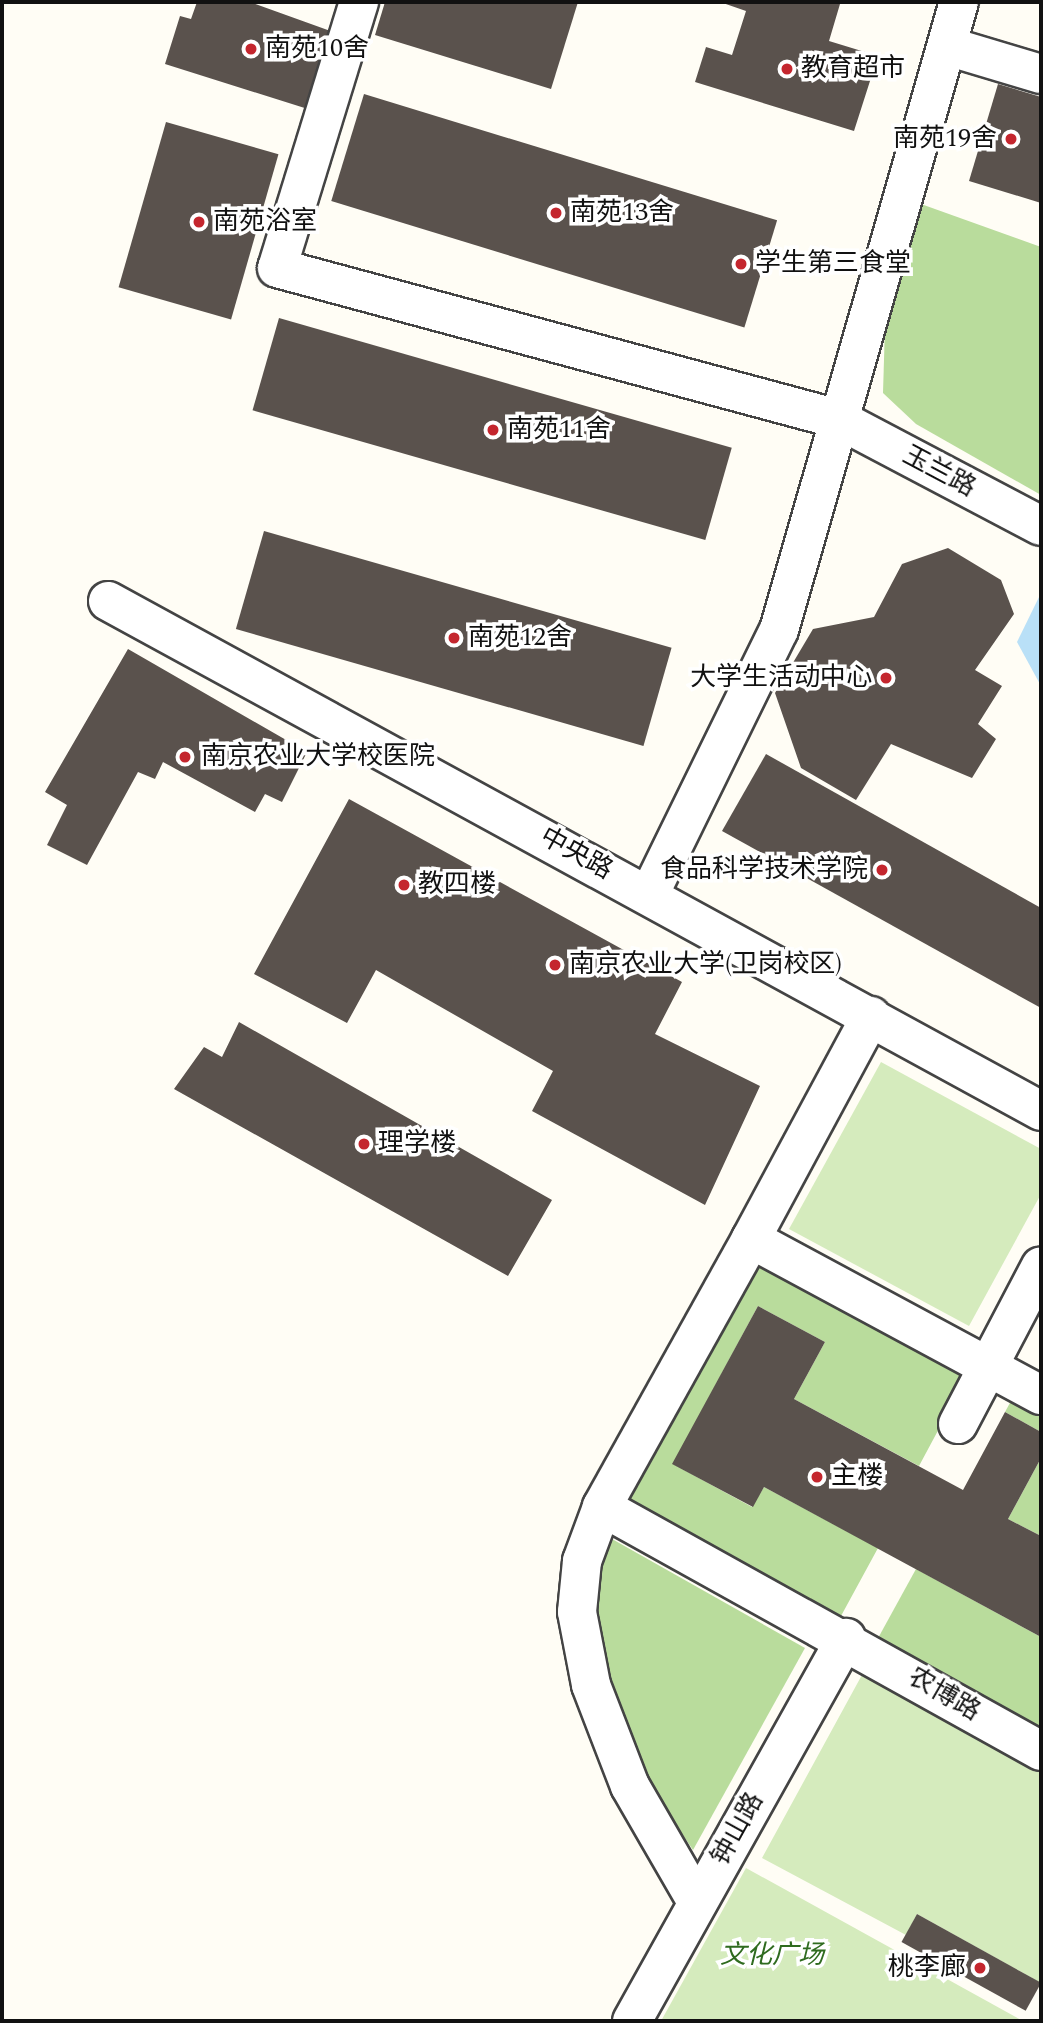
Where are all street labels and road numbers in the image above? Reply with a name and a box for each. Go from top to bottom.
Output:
street label: 玉兰路 [897,440,981,504]
street label: 中央路 [534,821,618,887]
street label: 农博路 [902,1662,986,1728]
street label: 钟山路 [705,1787,771,1871]

